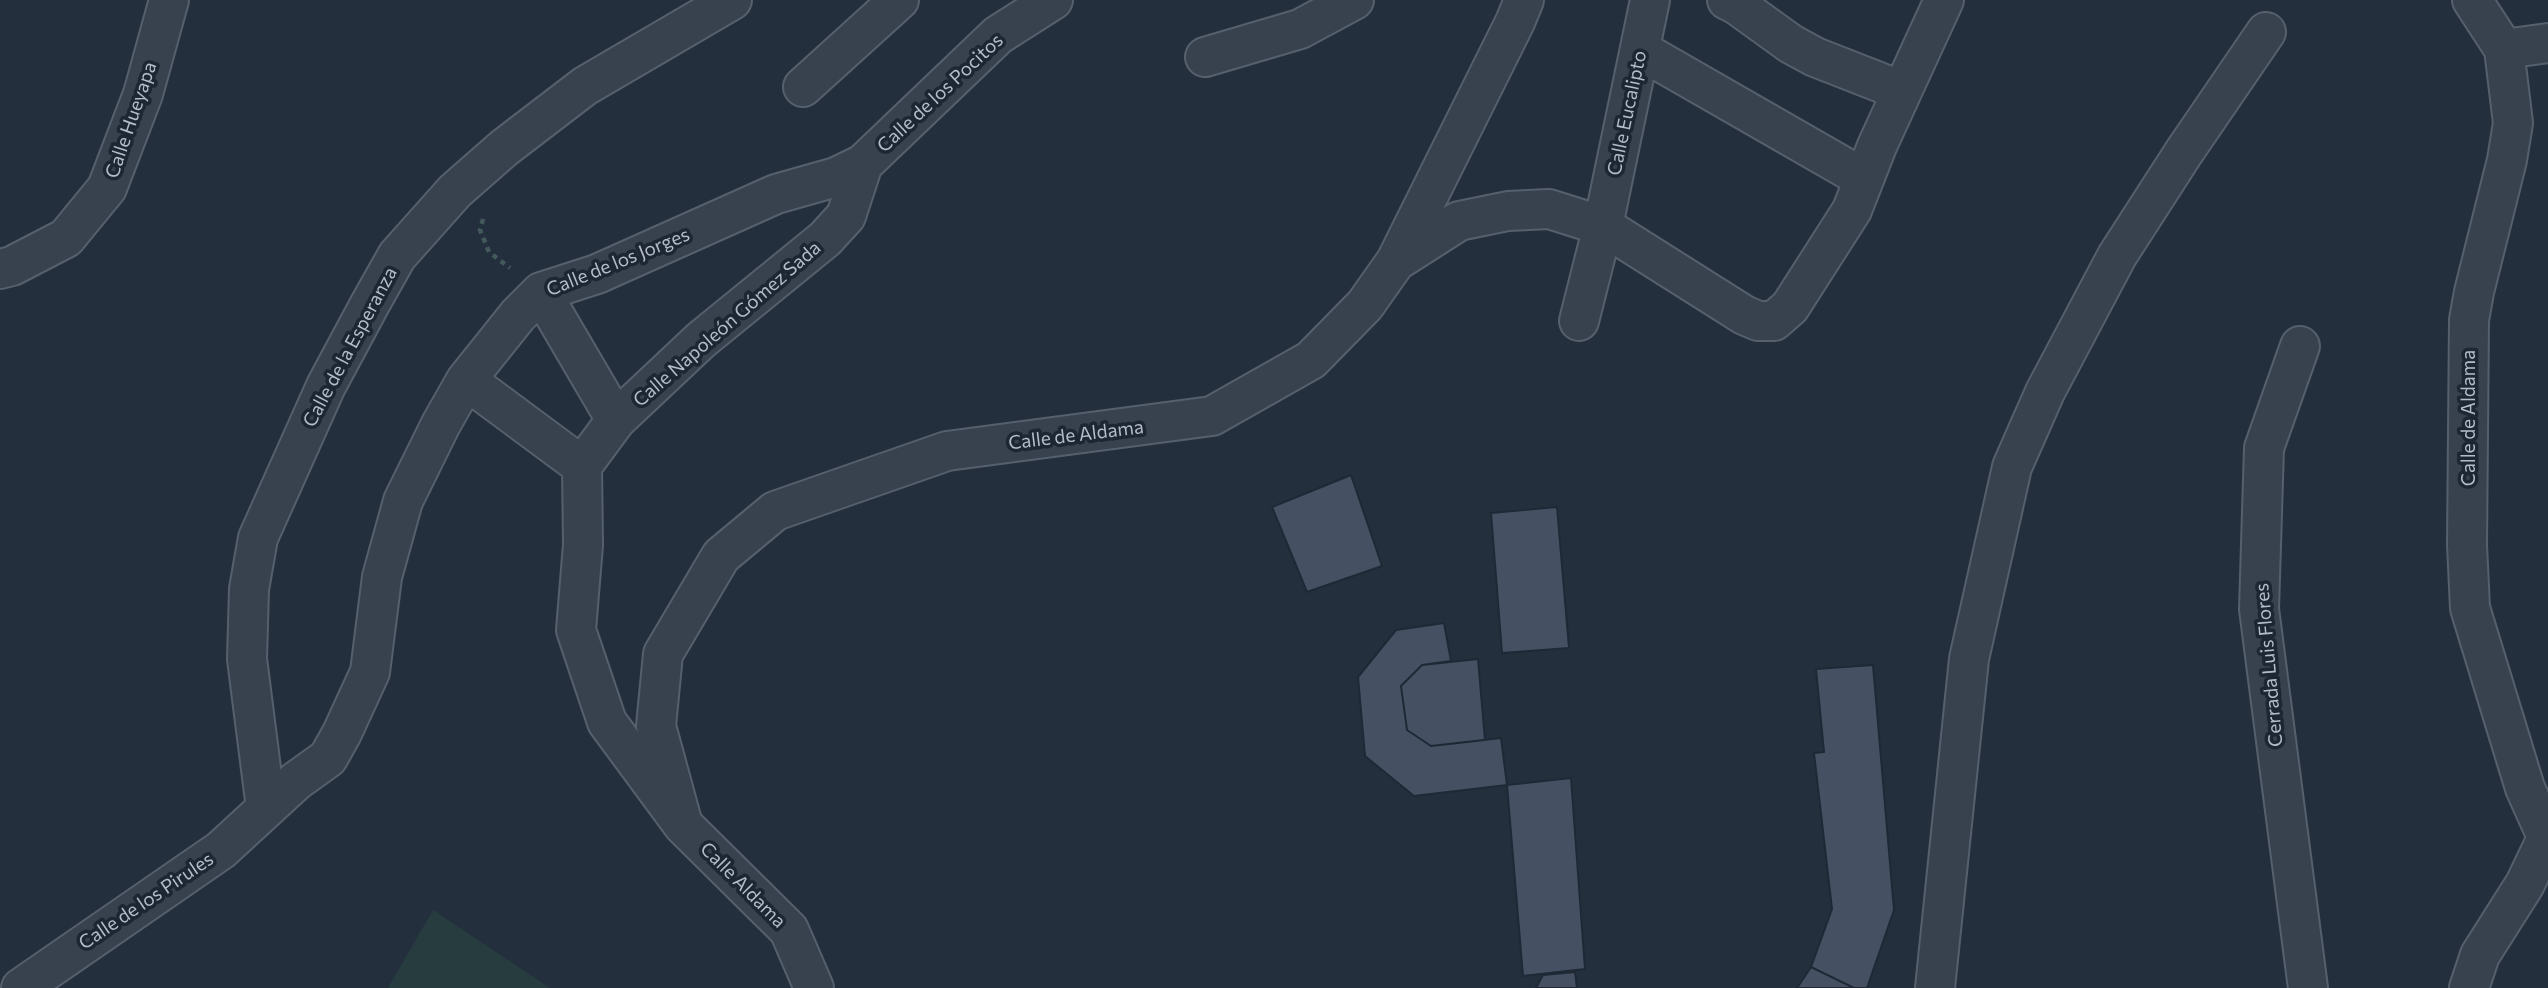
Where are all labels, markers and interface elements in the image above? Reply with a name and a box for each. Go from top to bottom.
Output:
street label: Calle de los Pocitos [872,29,1008,157]
street label: Calle Eucalipto [1603,48,1651,178]
street label: Calle Hueyapa [100,59,162,181]
street label: Calle de los Jorges [543,223,693,301]
street label: Calle Napoleón Gómez Sada [629,236,825,412]
street label: Calle de la Esperanza [298,263,402,431]
street label: Calle de Aldama [2458,350,2480,486]
street label: Calle de Aldama [1007,415,1145,455]
street label: Cerrada Luis Flores [2250,582,2288,748]
street label: Calle Aldama [695,837,791,933]
street label: Calle de los Pirules [74,847,218,955]

